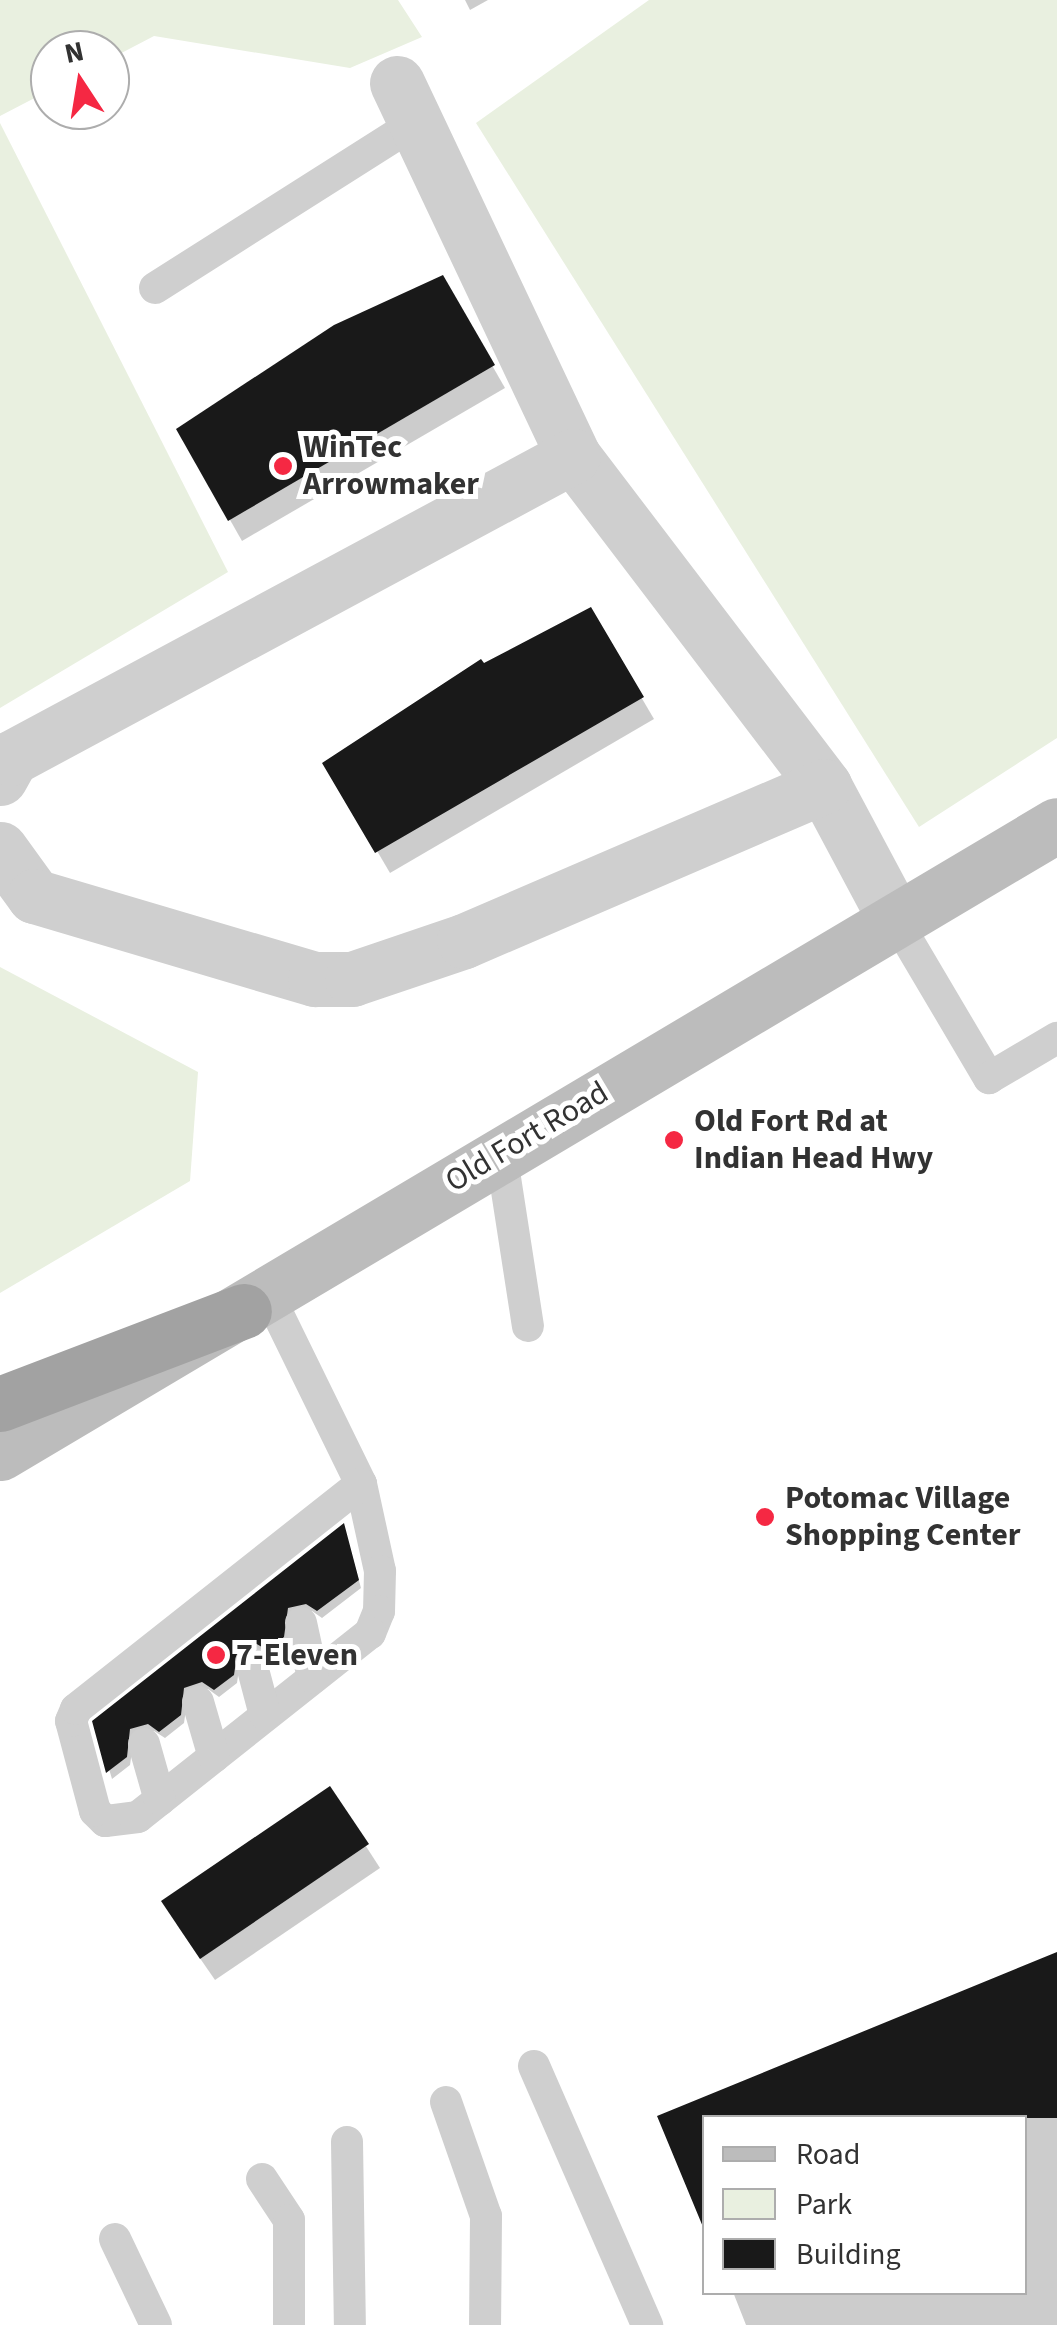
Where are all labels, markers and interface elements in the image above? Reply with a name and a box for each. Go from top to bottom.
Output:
north arrow [30,30,130,130]
text: N [61,31,87,74]
place label: WinTec Arrowmaker [303,429,479,504]
marker: WinTec Arrowmaker [272,455,294,477]
street label: Old Fort Road [439,1073,615,1201]
place label: Old Fort Rd at Indian Head Hwy [694,1103,933,1178]
marker: Old Fort Rd at Indian Head Hwy [663,1129,685,1151]
place label: Potomac Village Shopping Center [785,1480,1021,1555]
marker: Potomac Village Shopping Center [754,1506,776,1528]
place label: 7-Eleven [236,1636,358,1674]
marker: 7-Eleven [205,1644,227,1666]
legend [702,2115,1027,2295]
text: Road [796,2133,860,2176]
text: Park [796,2183,852,2226]
text: Building [796,2233,901,2276]

